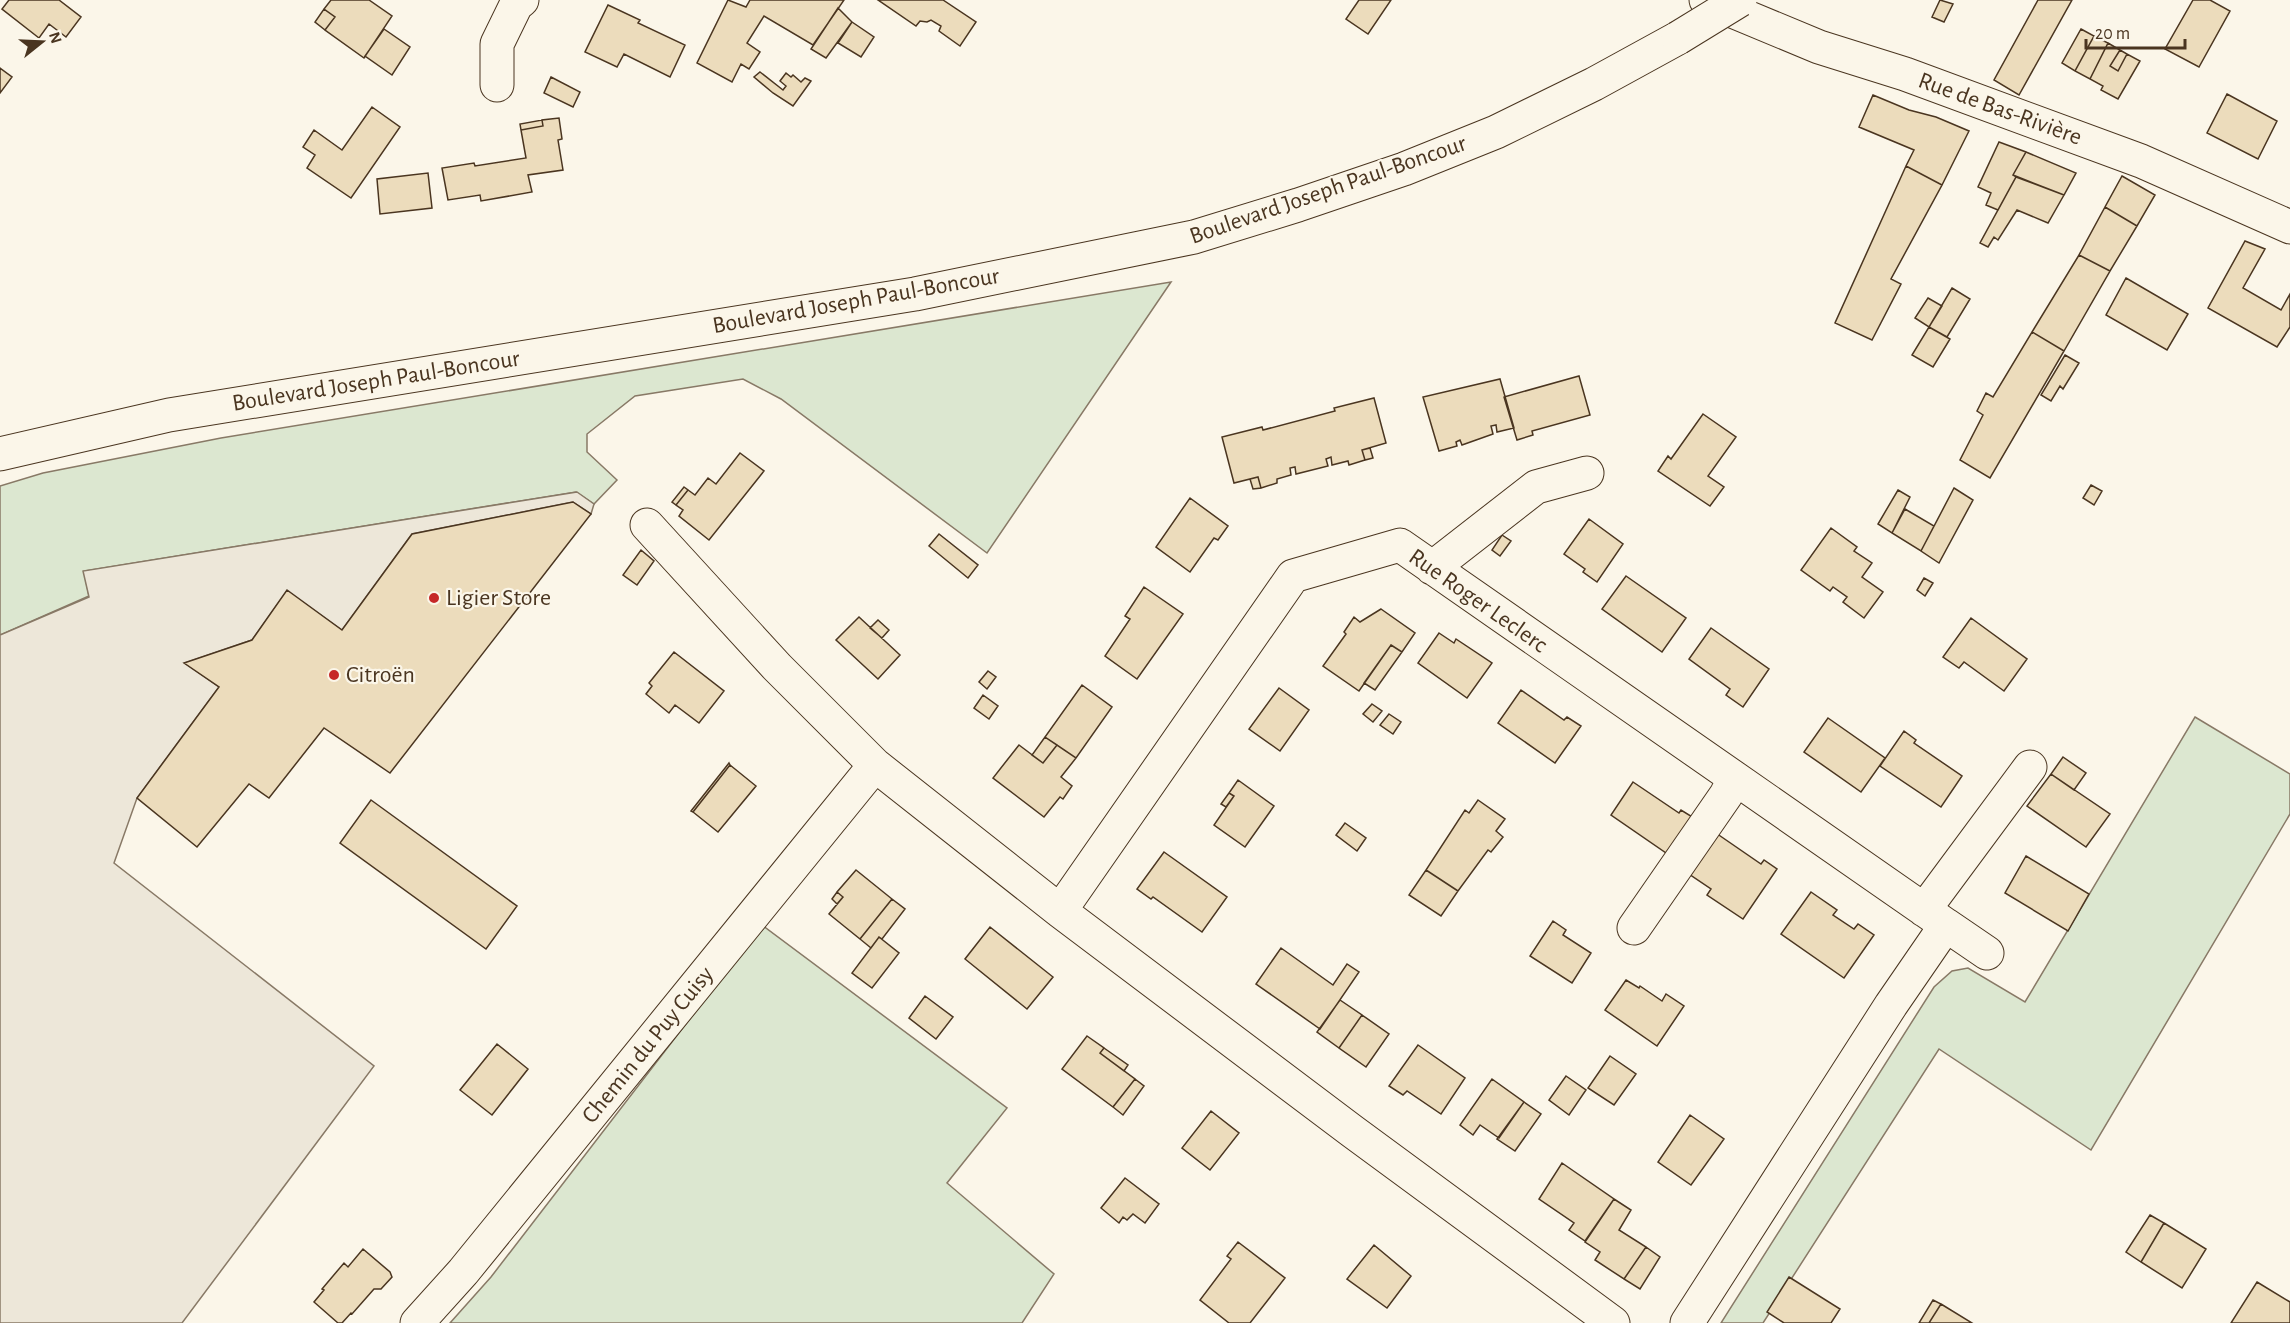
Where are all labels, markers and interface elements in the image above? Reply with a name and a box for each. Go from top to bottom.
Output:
north arrow [12,12,72,72]
scale bar [2086,12,2185,50]
text: 20 m [2095,25,2130,43]
text: N [46,30,65,45]
street label: Rue de Bas-Rivière [1915,68,2085,150]
street label: Boulevard Joseph Paul-Boncour [1187,131,1470,249]
street label: Boulevard Joseph Paul-Boncour [711,264,1002,338]
street label: Boulevard Joseph Paul-Boncour [230,346,522,416]
street label: Rue Roger Leclerc [1404,545,1552,657]
place label: Ligier Store [446,586,551,610]
marker: Ligier Store [427,591,441,605]
place label: Citroën [346,663,415,687]
marker: Citroën [327,668,341,682]
street label: Chemin du Puy Cuisy [578,962,718,1128]

